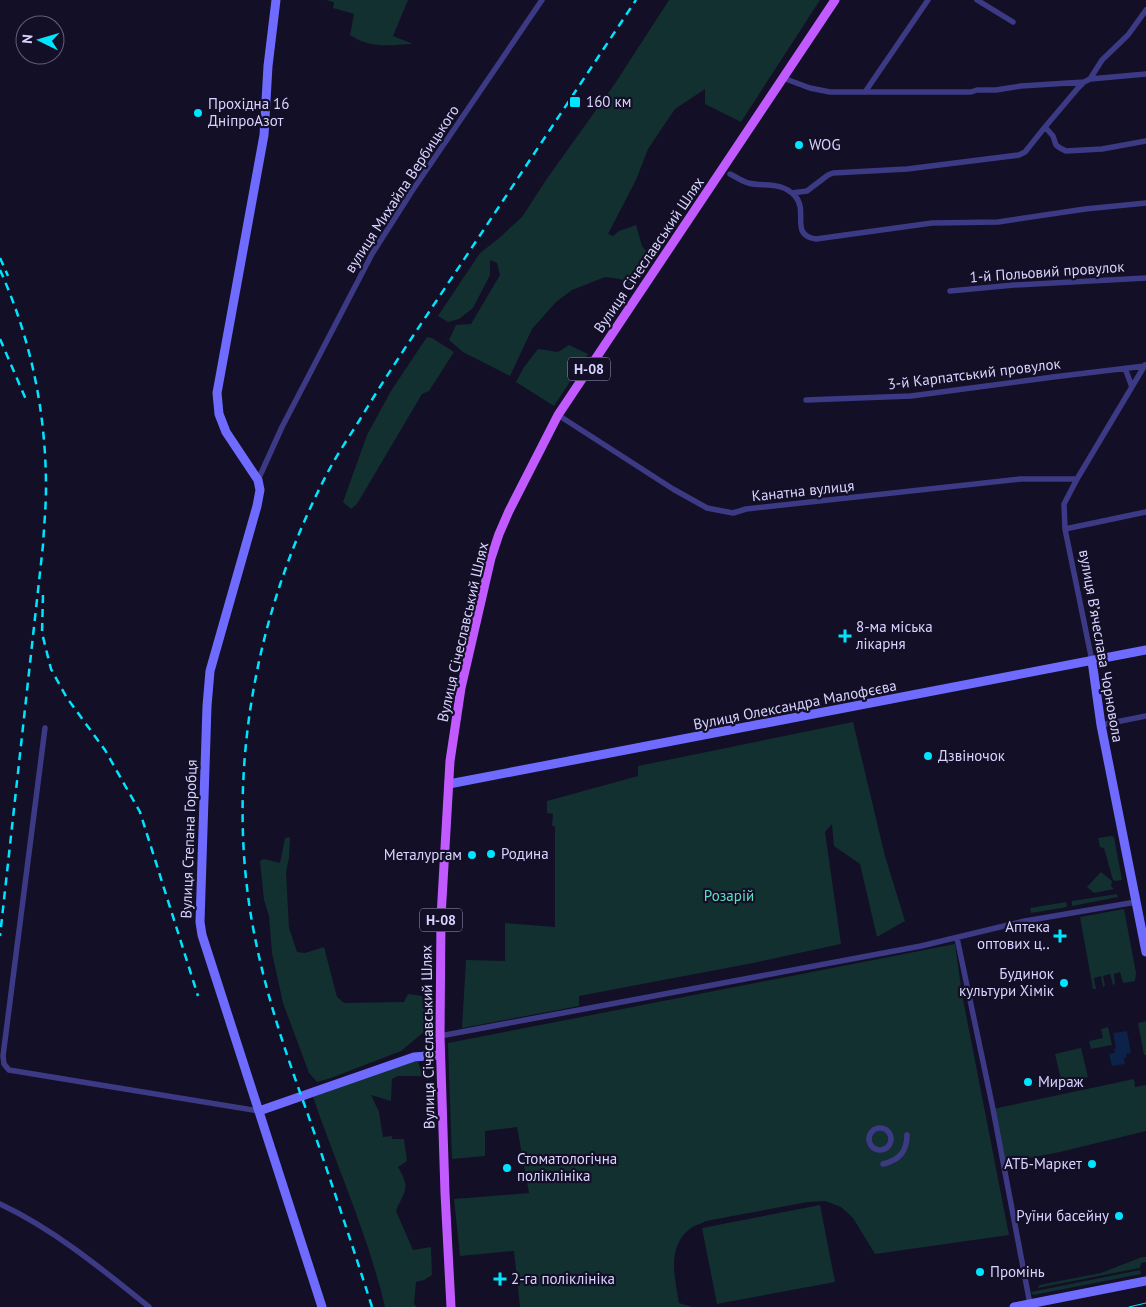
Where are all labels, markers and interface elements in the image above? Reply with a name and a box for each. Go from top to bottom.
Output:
north arrow [15,15,65,65]
text: N [18,33,36,44]
place label: 160 км [586,92,631,111]
place label: Прохідна 16 ДніпроАзот [208,94,289,130]
marker: 160 км [568,95,582,109]
street label: вулиця Михайла Вербицького [340,101,463,276]
marker: Прохідна 16 ДніпроАзот [192,107,204,119]
place label: WOG [809,135,841,154]
marker: WOG [793,139,805,151]
street label: Вулиця Січеславський Шлях [589,173,708,336]
street label: 1-й Польовий провулок [969,257,1126,286]
street label: 3-й Карпатський провулок [886,353,1062,394]
road number: Н-08 [568,358,610,380]
street label: Канатна вулиця [751,476,855,505]
street label: Вулиця Січеславський Шлях [433,540,493,724]
street label: вулиця Вʼячеслава Чорновола [1075,548,1128,744]
place label: 8-ма міська лікарня [855,617,933,653]
marker: 8-ма міська лікарня [838,629,852,643]
street label: Вулиця Олександра Малофєєва [692,675,898,734]
place label: Дзвіночок [938,746,1006,765]
marker: Дзвіночок [922,750,934,762]
street label: Вулиця Степана Горобця [176,759,201,919]
place label: Родина [501,844,549,863]
place label: Металургам [384,845,462,864]
marker: Родина [485,848,497,860]
marker: Металургам [466,849,478,861]
park label: Розарій [704,886,754,905]
road number: Н-08 [420,908,462,932]
place label: Аптека оптових ц‥ [977,917,1050,953]
marker: Аптека оптових ц‥ [1054,930,1066,942]
street label: Вулиця Січеславський Шлях [416,945,439,1129]
place label: Будинок культури Хімік [959,964,1055,1000]
marker: Будинок культури Хімік [1058,977,1070,989]
place label: Мираж [1038,1072,1084,1091]
marker: Мираж [1022,1076,1034,1088]
place label: Стоматологічна поліклініка [517,1149,617,1185]
place label: АТБ-Маркет [1004,1154,1082,1173]
marker: АТБ-Маркет [1086,1158,1098,1170]
marker: Стоматологічна поліклініка [501,1162,513,1174]
place label: Руїни басейну [1016,1206,1109,1225]
marker: Руїни басейну [1113,1210,1125,1222]
place label: Промінь [990,1262,1045,1281]
marker: Промінь [974,1266,986,1278]
place label: 2-га поліклініка [511,1269,615,1288]
marker: 2-га поліклініка [493,1272,507,1286]

